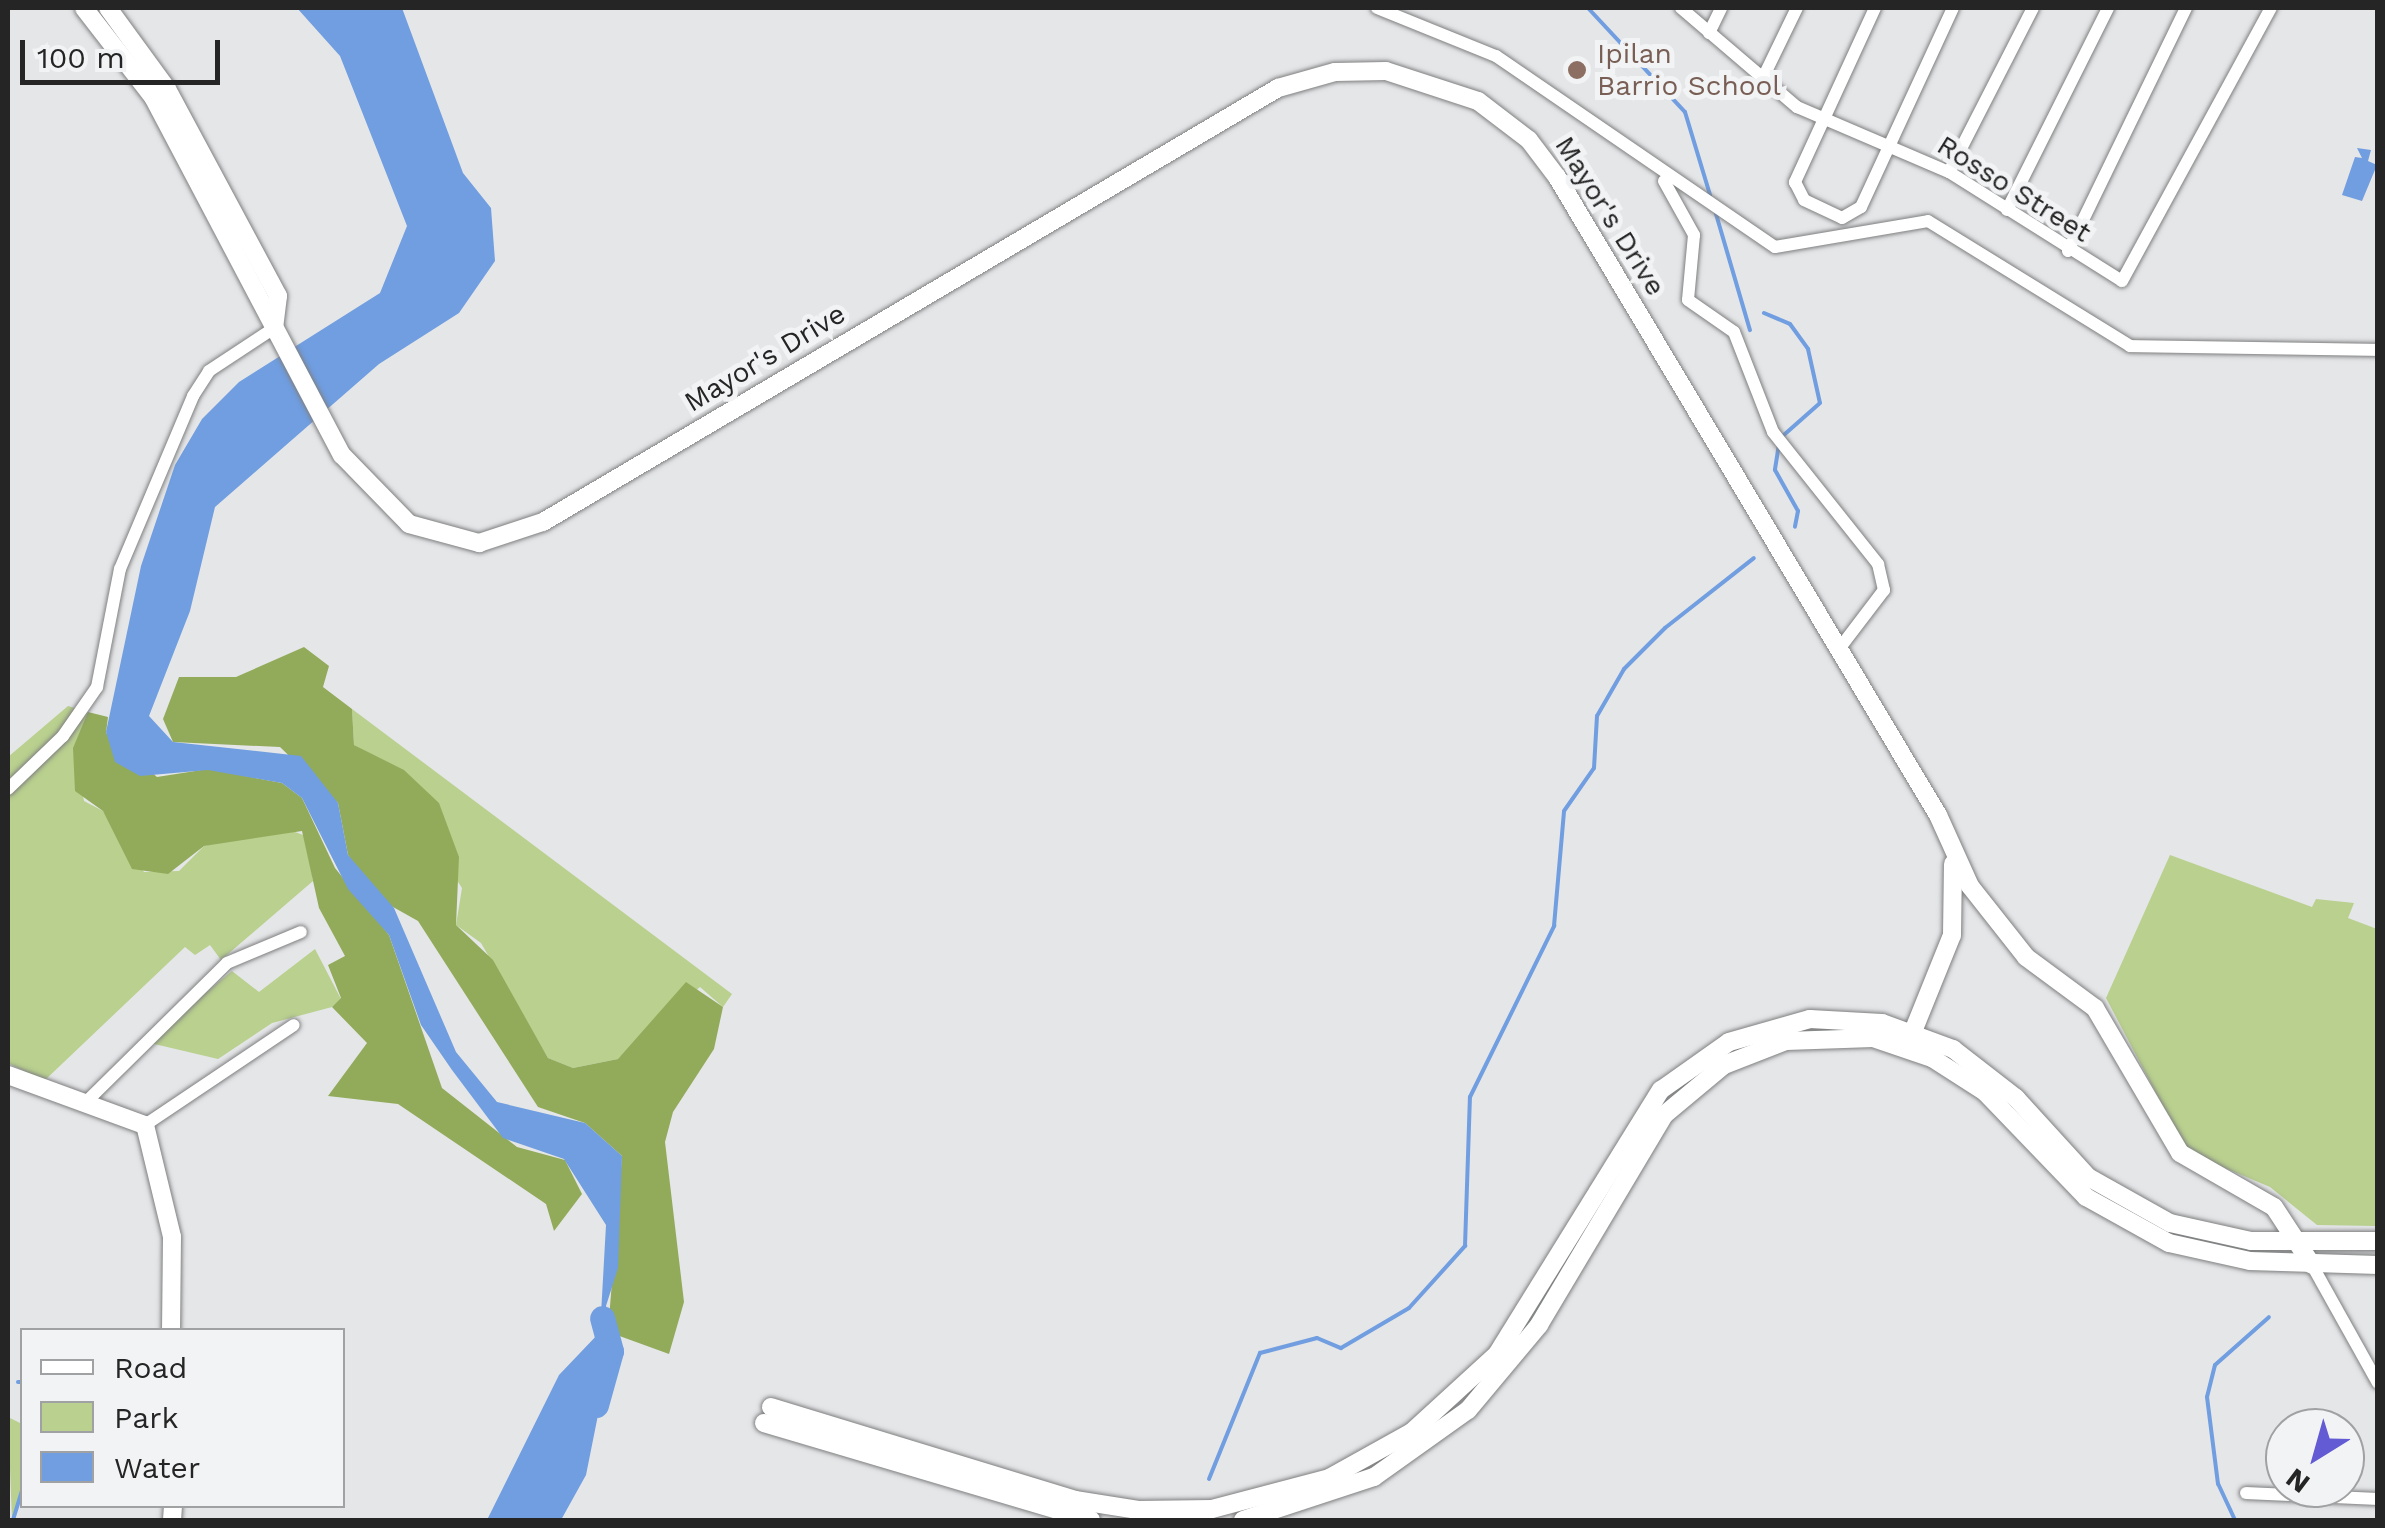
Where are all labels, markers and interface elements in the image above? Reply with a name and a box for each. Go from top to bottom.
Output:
scale bar [25,20,225,82]
place label: Ipilan Barrio School [1597,37,1781,103]
text: 100 m [37,40,125,75]
marker: Ipilan Barrio School [1566,59,1588,81]
street label: Rosso Street [1931,128,2097,250]
street label: Mayor's Drive [1548,130,1672,302]
street label: Mayor's Drive [679,297,851,419]
legend [20,1328,345,1508]
text: Road [114,1350,187,1385]
text: Park [114,1400,179,1435]
north arrow [2265,1408,2365,1508]
text: Water [114,1450,200,1485]
text: N [2280,1461,2316,1500]

